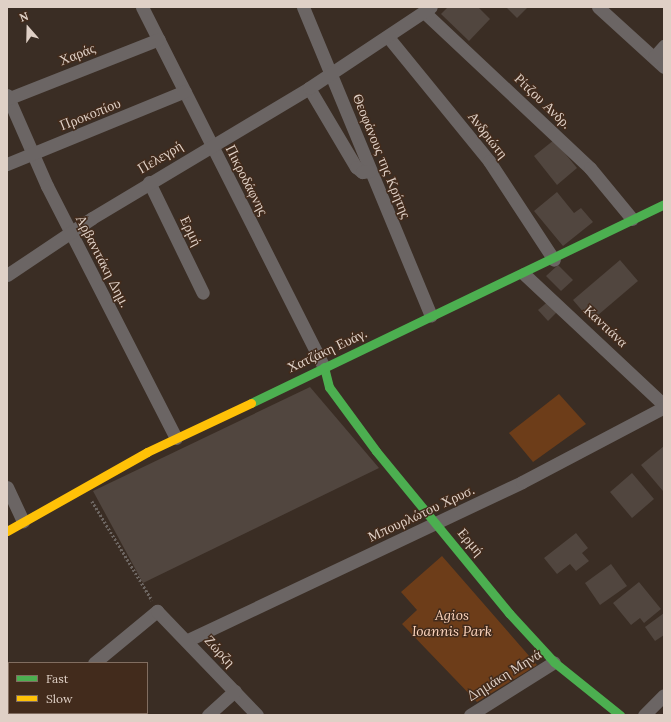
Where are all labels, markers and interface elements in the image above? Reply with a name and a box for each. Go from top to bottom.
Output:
north arrow [8,8,48,48]
text: N [17,9,30,25]
street label: Χαράς [57,39,97,69]
street label: Ρίτζου Ανδρ. [511,70,575,132]
street label: Θεοφάνους της Κρήτης [349,91,415,221]
street label: Προκοπίου [57,94,123,134]
street label: Ανδριώτη [464,108,512,162]
street label: Πελεγρή [134,137,186,177]
street label: Πικροδάφνης [222,142,272,218]
street label: Αρβανιτάκη Δημ. [72,212,134,310]
street label: Ερμή [177,213,205,249]
street label: Καντιάνα [581,302,631,350]
street label: Χατζάκη Ευάγ. [284,324,370,376]
street label: Μπουρλώτου Χρυσ. [365,481,477,545]
street label: Ερμή [454,525,488,559]
park label: Agios Ioannis Park [412,607,492,640]
street label: Ζώρζη [201,632,239,670]
street label: Δημάκη Μηνά [464,645,544,705]
legend [8,662,148,714]
text: Fast [46,671,69,686]
text: Slow [46,691,73,706]

